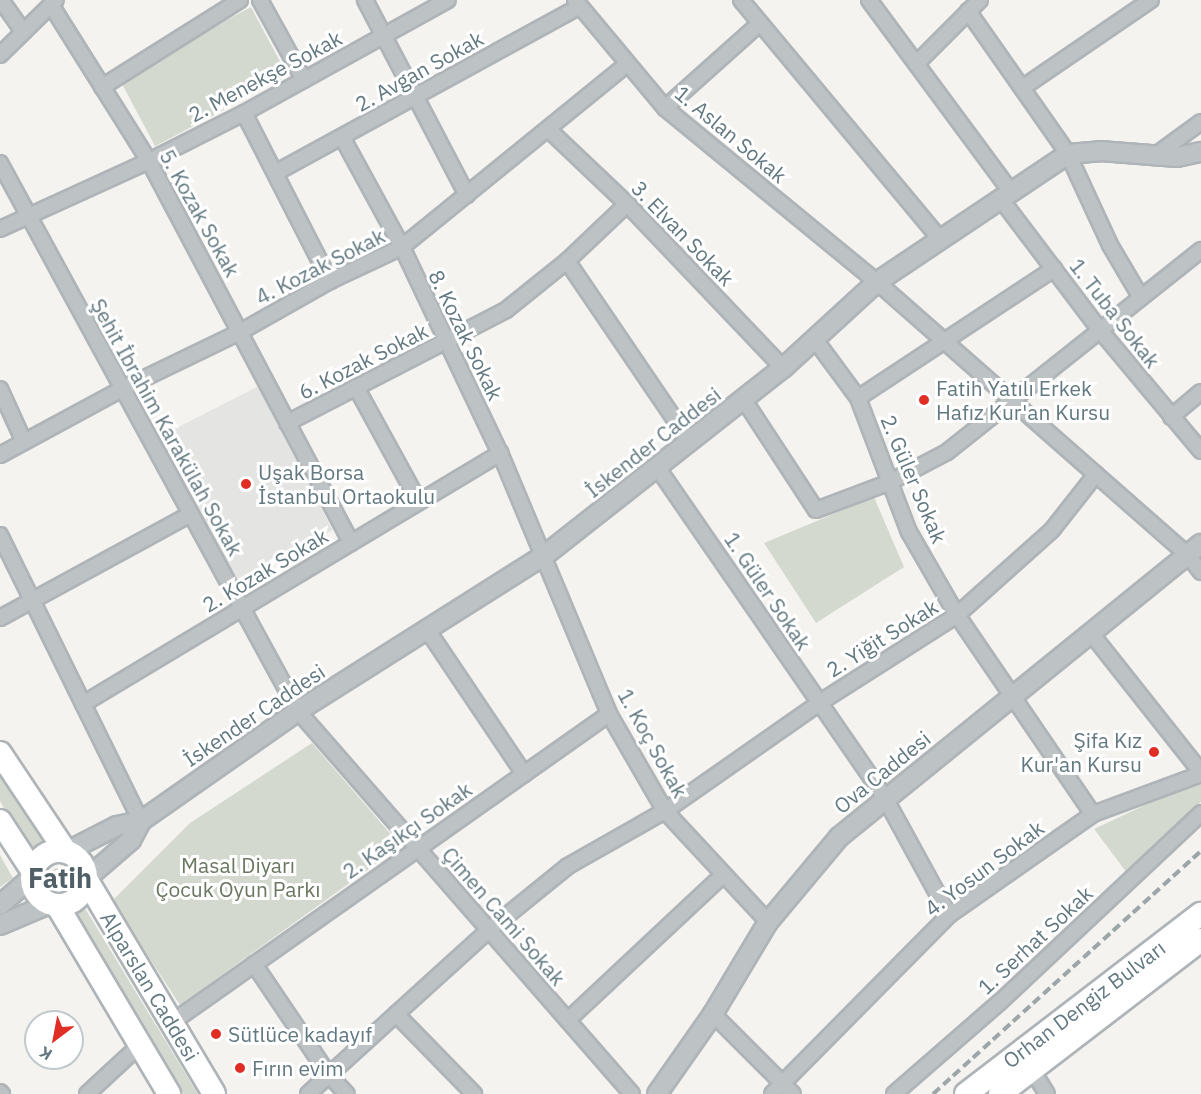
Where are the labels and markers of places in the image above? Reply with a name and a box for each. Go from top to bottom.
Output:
place label: Fatih Yatılı Erkek Hafız Kur'an Kursu [936,375,1110,425]
marker: Fatih Yatılı Erkek Hafız Kur'an Kursu [917,393,931,407]
place label: Uşak Borsa İstanbul Ortaokulu [258,459,435,509]
marker: Uşak Borsa İstanbul Ortaokulu [239,477,253,491]
place label: Şifa Kız Kur'an Kursu [1021,727,1142,777]
marker: Şifa Kız Kur'an Kursu [1147,745,1161,759]
place label: Sütlüce kadayıf [228,1021,372,1047]
marker: Sütlüce kadayıf [209,1027,223,1041]
place label: Fırın evim [252,1055,344,1081]
marker: Fırın evim [233,1061,247,1075]

